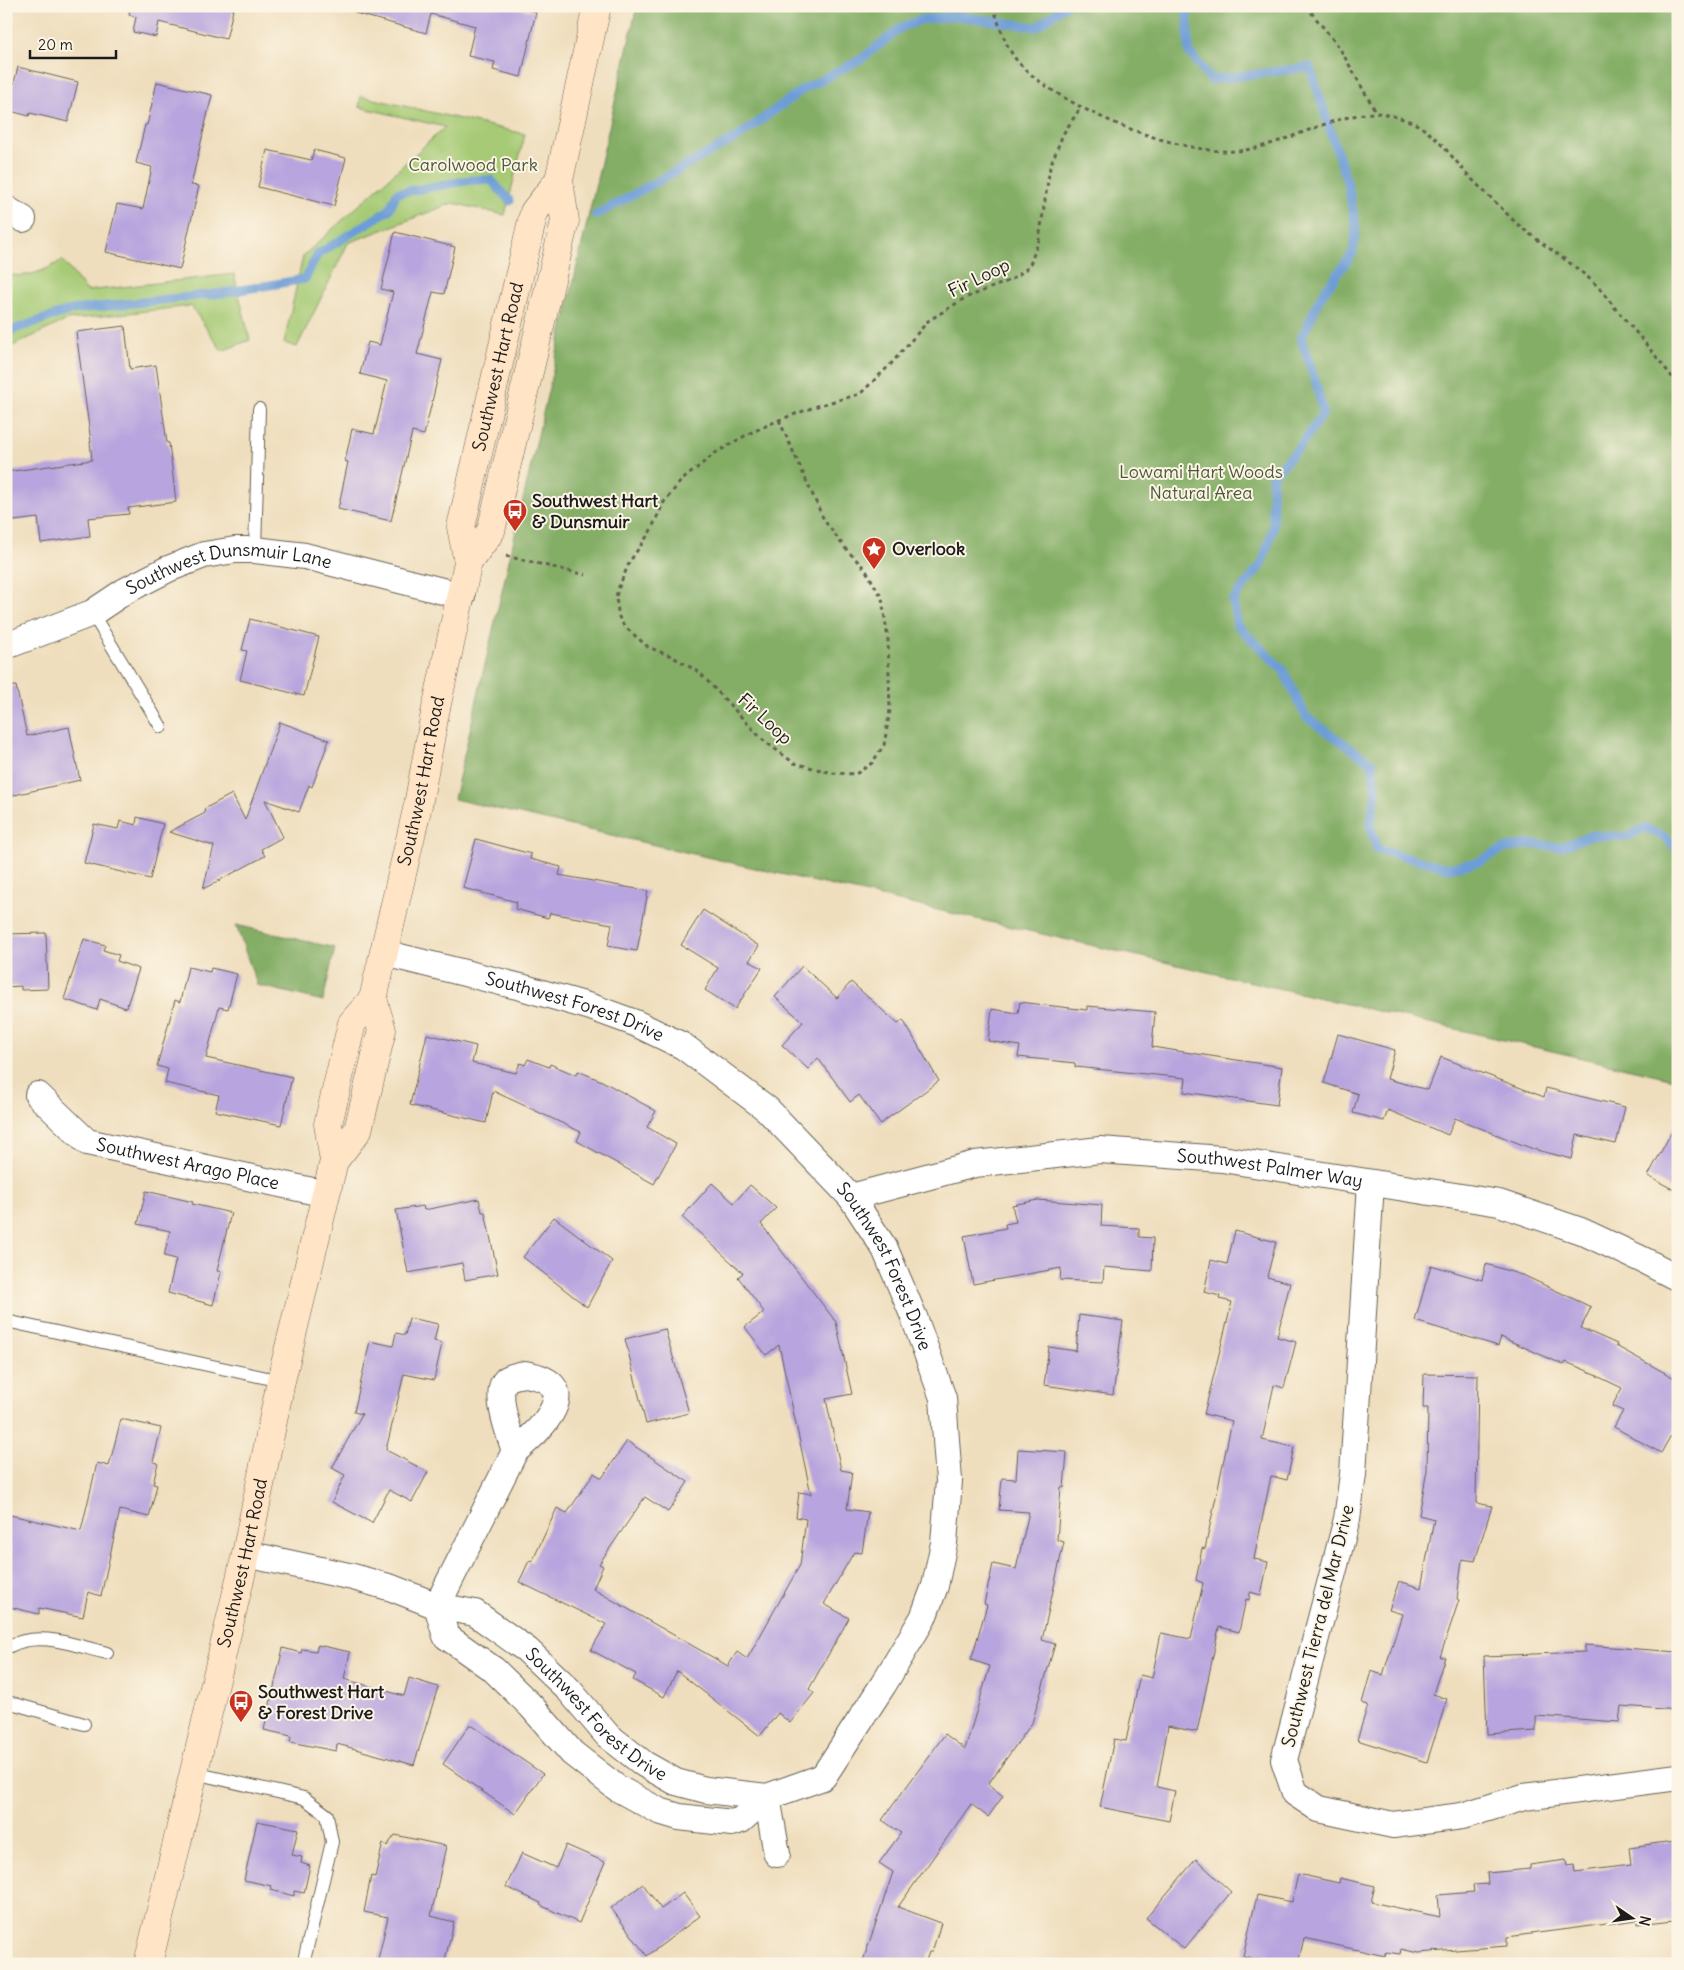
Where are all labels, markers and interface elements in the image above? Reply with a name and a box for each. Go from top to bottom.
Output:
scale bar [30,28,116,60]
text: 20 m [38,35,73,54]
park label: Carolwood Park [408,153,538,176]
street label: Fir Loop [944,253,1013,302]
street label: Southwest Hart Road [467,280,528,453]
park label: Lowami Hart Woods Natural Area [1119,460,1283,504]
place label: Southwest Hart & Dunsmuir [532,489,659,533]
bus stop icon: Southwest Hart & Dunsmuir [502,498,528,532]
place icon: Overlook [861,536,887,570]
place label: Overlook [892,537,965,560]
street label: Southwest Dunsmuir Lane [122,538,334,600]
street label: Fir Loop [733,688,797,750]
street label: Southwest Hart Road [392,693,449,868]
street label: Southwest Forest Drive [483,967,668,1046]
street label: Southwest Arago Place [94,1132,281,1194]
street label: Southwest Palmer Way [1176,1144,1364,1192]
street label: Southwest Forest Drive [832,1177,937,1353]
street label: Southwest Hart Road [212,1476,272,1650]
street label: Southwest Tierra del Mar Drive [1276,1502,1359,1749]
street label: Southwest Forest Drive [521,1643,671,1786]
place label: Southwest Hart & Forest Drive [258,1680,385,1724]
bus stop icon: Southwest Hart & Forest Drive [228,1689,254,1723]
north arrow [1606,1892,1656,1942]
text: N [1635,1914,1655,1928]

